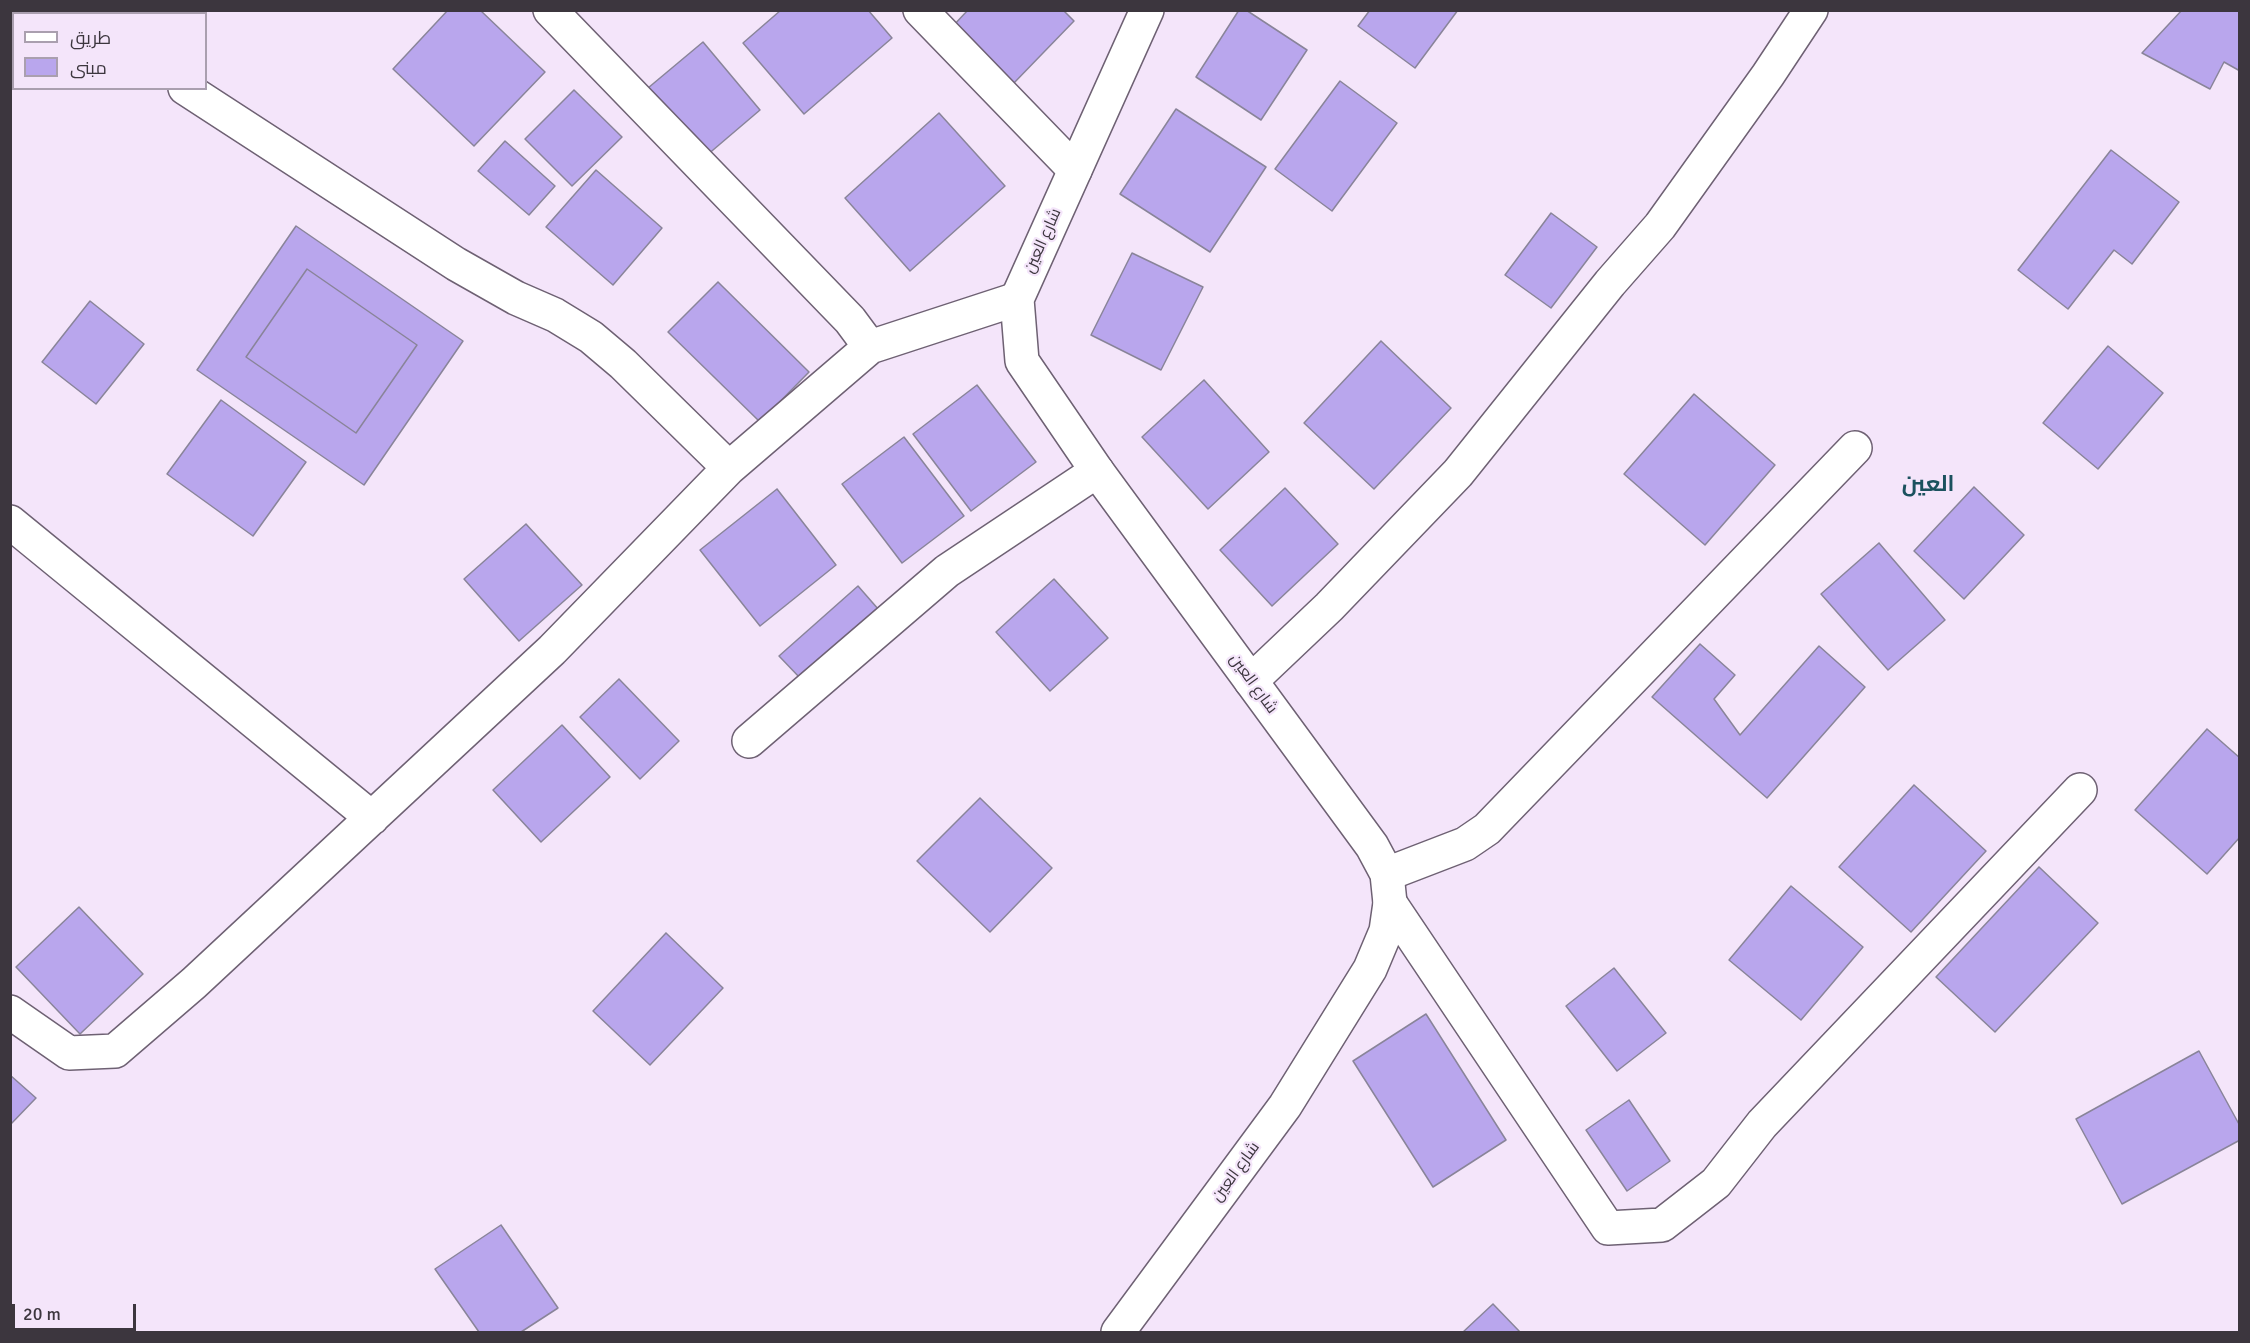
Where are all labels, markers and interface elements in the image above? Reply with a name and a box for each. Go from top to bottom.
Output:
legend [12,12,207,90]
text: طريق [70,27,111,49]
text: مبنى [70,57,107,79]
street label: شارع العين [1020,205,1066,277]
district label: العين [1902,472,1954,498]
street label: شارع العين [1225,650,1281,718]
street label: شارع العين [1208,1138,1264,1206]
scale bar [15,1292,140,1330]
text: 20 m [23,1303,61,1325]

